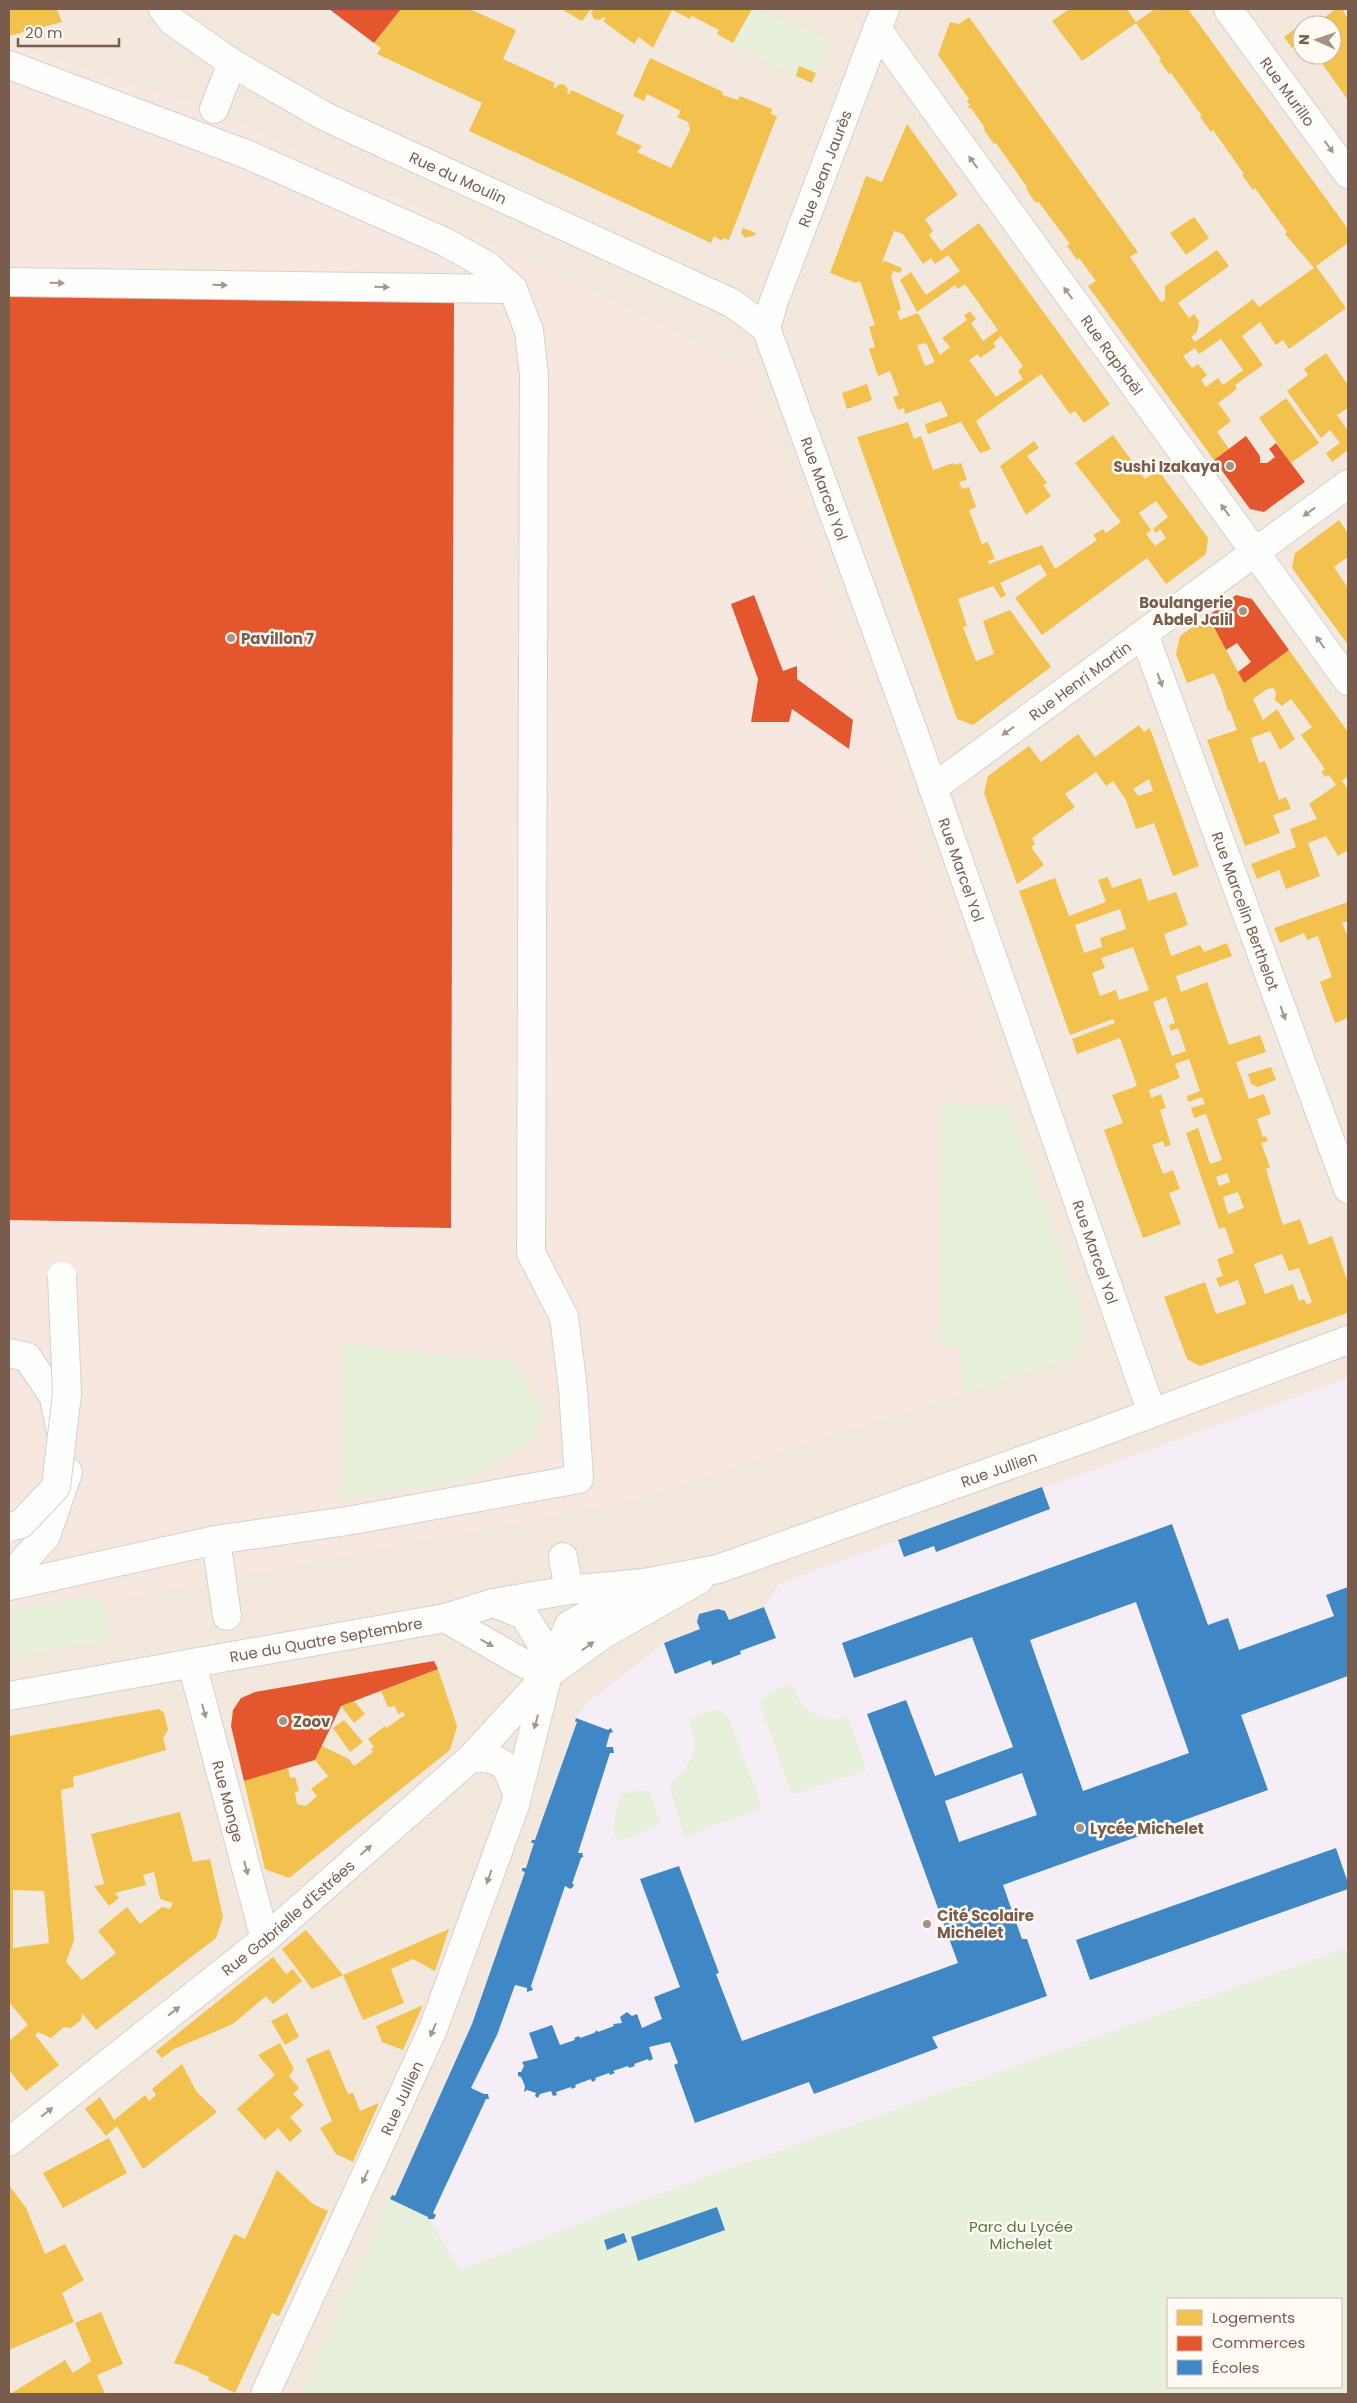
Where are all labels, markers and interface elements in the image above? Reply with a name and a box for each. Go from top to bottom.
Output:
scale bar [18,15,119,47]
north arrow [1292,15,1342,65]
text: 20 m [25,22,63,43]
text: N [1294,34,1314,45]
street label: Rue Murillo [1256,53,1320,130]
street label: Rue Jean Jaurès [793,107,856,230]
one-way arrow [1324,140,1334,154]
street label: Rue du Moulin [406,146,510,209]
one-way arrow [968,155,978,168]
one-way arrow [50,279,66,287]
one-way arrow [212,281,228,289]
one-way arrow [375,283,391,291]
one-way arrow [1063,286,1073,300]
street label: Rue Raphaël [1076,311,1149,399]
street label: Rue Marcel Yol [796,434,853,543]
place label: Sushi Izakaya [1113,456,1220,477]
marker: Sushi Izakaya [1224,460,1236,472]
one-way arrow [1220,503,1230,517]
one-way arrow [1302,507,1316,517]
place label: Boulangerie Abdel Jalil [1139,592,1233,630]
marker: Boulangerie Abdel Jalil [1237,605,1249,617]
place label: Pavillon 7 [241,628,314,649]
marker: Pavillon 7 [225,632,237,644]
one-way arrow [1315,635,1325,649]
street label: Rue Henri Martin [1024,636,1135,725]
one-way arrow [1157,672,1164,687]
one-way arrow [1002,726,1015,737]
street label: Rue Marcel Yol [934,815,990,925]
street label: Rue Marcelin Berthelot [1207,829,1285,993]
one-way arrow [1280,1005,1287,1020]
street label: Rue Marcel Yol [1068,1197,1124,1307]
street label: Rue Jullien [958,1446,1040,1492]
street label: Rue du Quatre Septembre [228,1612,424,1667]
one-way arrow [481,1638,494,1647]
one-way arrow [581,1641,595,1651]
one-way arrow [201,1703,209,1718]
place label: Zoov [293,1711,331,1732]
one-way arrow [532,1714,540,1729]
marker: Zoov [277,1715,289,1727]
street label: Rue Monge [208,1758,249,1844]
place label: Lycée Michelet [1090,1818,1204,1839]
marker: Lycée Michelet [1074,1822,1086,1834]
one-way arrow [359,1844,371,1856]
street label: Rue Gabrielle d'Estrées [217,1855,359,1980]
one-way arrow [242,1860,250,1876]
one-way arrow [485,1870,493,1885]
place label: Cité Scolaire Michelet [937,1905,1034,1943]
marker: Cité Scolaire Michelet [921,1918,933,1930]
one-way arrow [167,2005,180,2016]
one-way arrow [429,2022,436,2037]
street label: Rue Jullien [375,2057,427,2138]
one-way arrow [40,2106,53,2117]
one-way arrow [360,2170,368,2184]
park label: Parc du Lycée Michelet [969,2216,1073,2254]
legend [1167,2298,1342,2388]
text: Logements [1212,2307,1295,2328]
text: Commerces [1212,2332,1305,2353]
text: Écoles [1212,2357,1259,2378]

